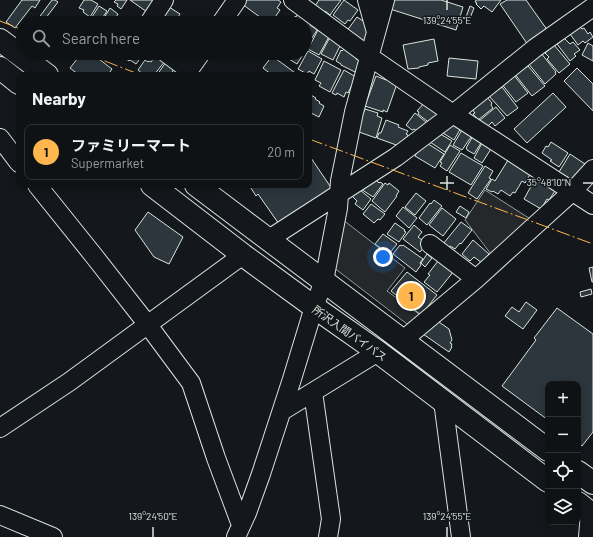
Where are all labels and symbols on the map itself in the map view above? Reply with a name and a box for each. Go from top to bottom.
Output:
text: 139°24'55"E [423,14,471,26]
text: 35°48'10"N [527,176,571,188]
your location [373,247,393,267]
pin: 1 [398,281,424,311]
street label: 所沢入間バイパス [310,303,390,363]
text: 139°24'50"E [128,510,178,522]
text: 139°24'55"E [423,510,471,522]

